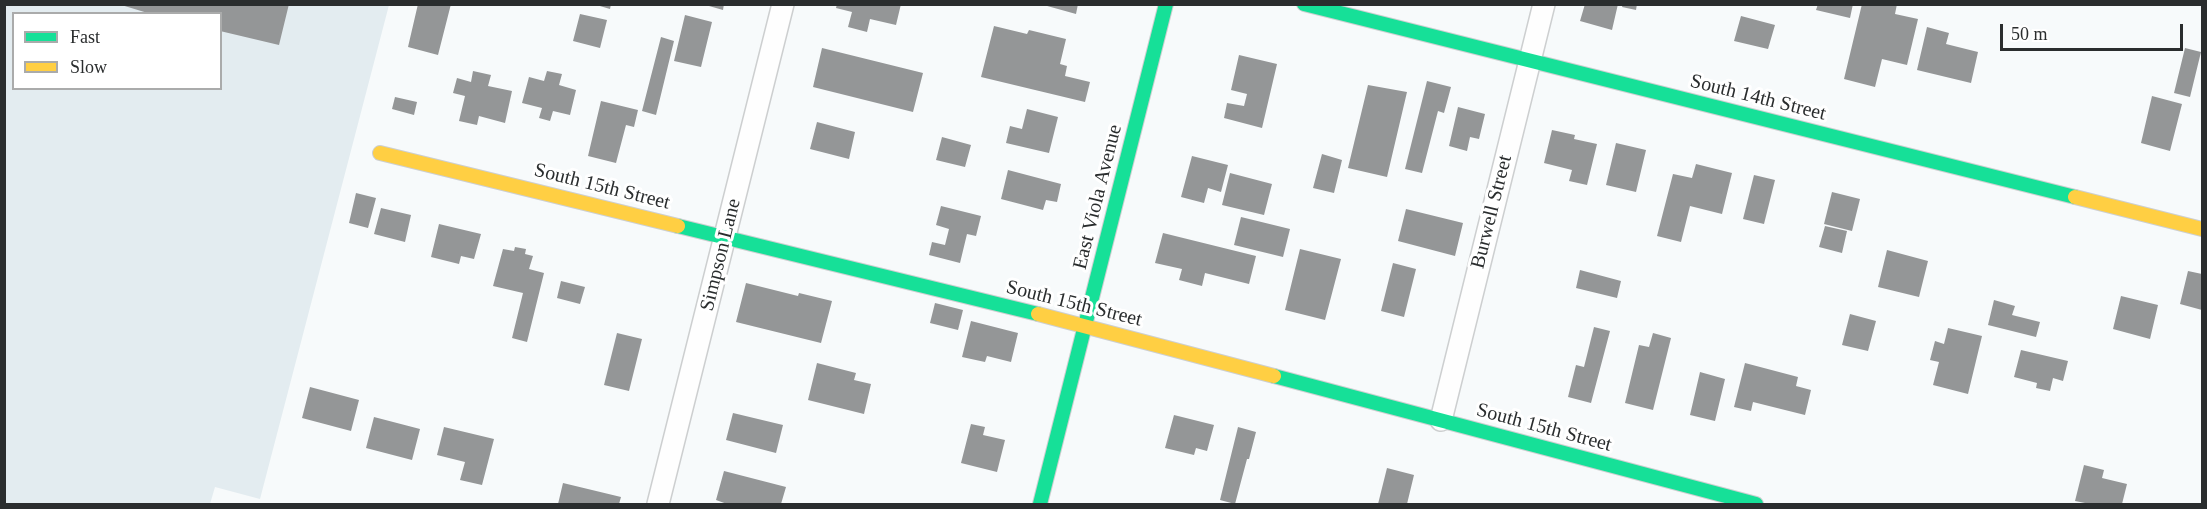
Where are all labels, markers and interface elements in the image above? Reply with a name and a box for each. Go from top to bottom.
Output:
legend [12,12,222,90]
scale bar [2003,12,2186,50]
text: 50 m [2011,24,2048,44]
text: Fast [70,27,100,47]
text: Slow [70,57,107,77]
street label: South 14th Street [1688,70,1828,126]
street label: East Viola Avenue [1068,122,1128,272]
street label: Burwell Street [1466,153,1518,271]
street label: South 15th Street [532,159,672,215]
street label: Simpson Lane [695,196,747,314]
street label: South 15th Street [1004,276,1144,332]
street label: South 15th Street [1474,398,1614,458]

